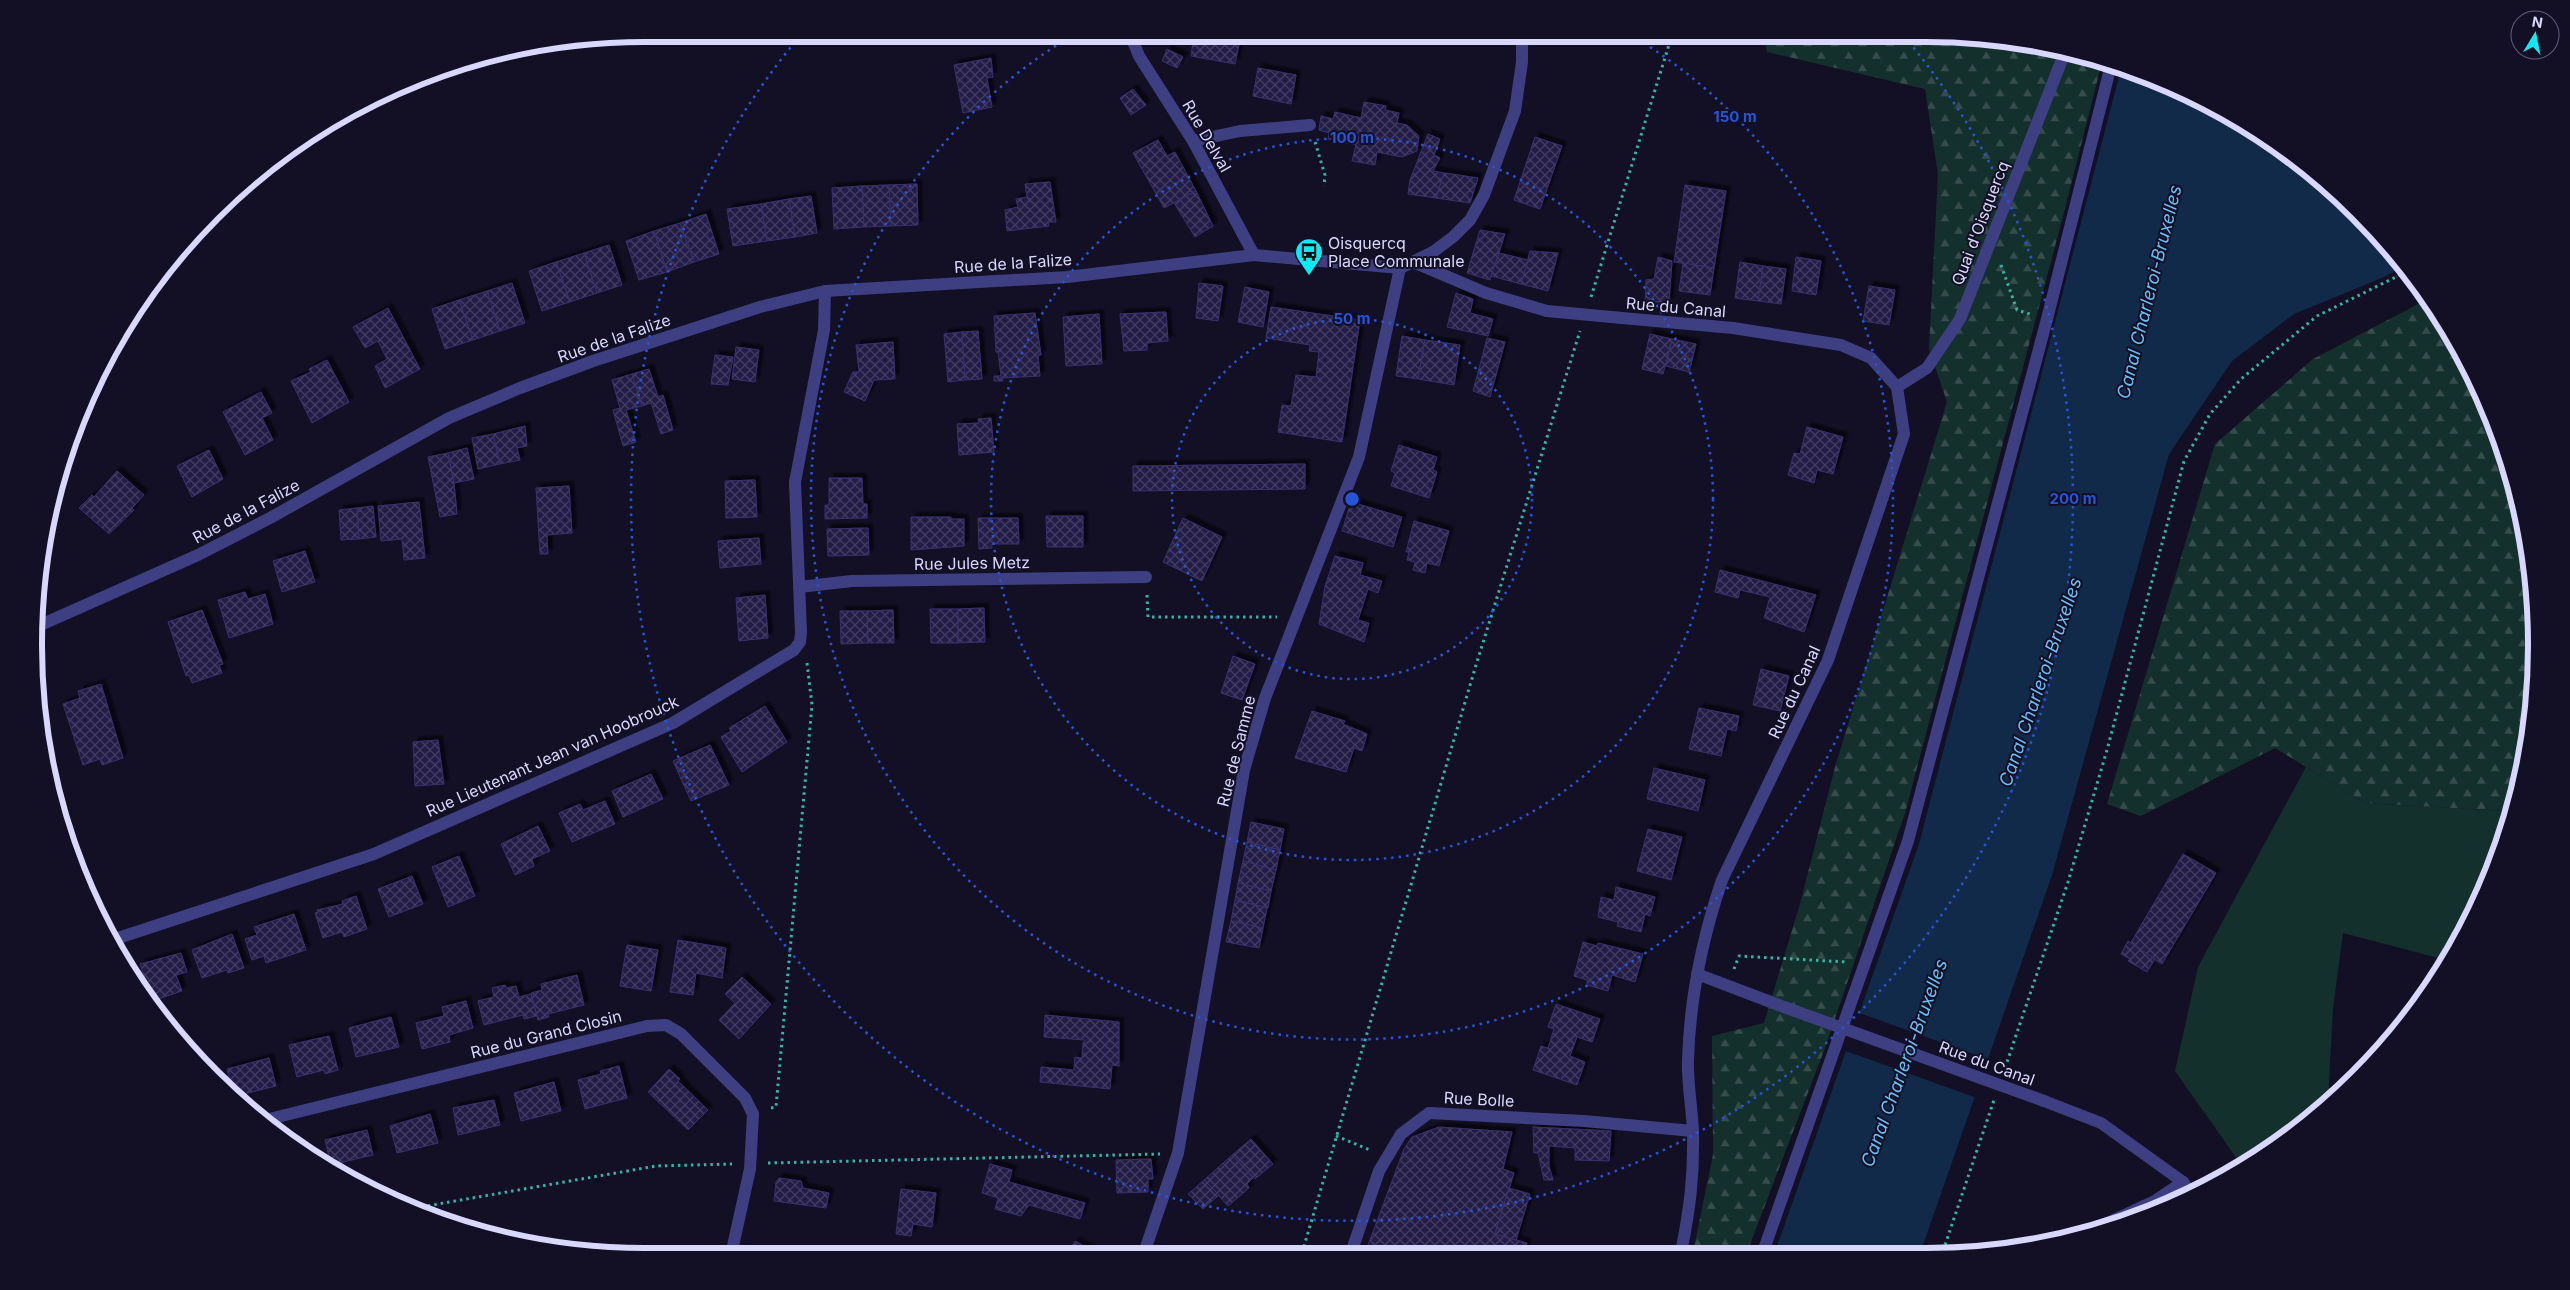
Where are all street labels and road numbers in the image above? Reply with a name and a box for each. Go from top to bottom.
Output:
street label: Rue Delval [1178,96,1236,176]
street label: Quai d'Oisquercq [1947,158,2013,288]
street label: Rue de la Falize [953,249,1073,277]
street label: Rue du Canal [1625,293,1727,321]
street label: Rue de la Falize [555,309,673,367]
street label: Rue de la Falize [189,474,303,548]
street label: Rue Jules Metz [914,552,1030,574]
street label: Rue du Canal [1764,642,1824,742]
street label: Rue Lieutenant Jean van Hoobrouck [423,691,682,821]
street label: Rue de Samme [1213,693,1259,809]
street label: Rue du Grand Closin [468,1006,624,1062]
street label: Rue du Canal [1936,1036,2038,1090]
street label: Rue Bolle [1443,1087,1515,1111]

